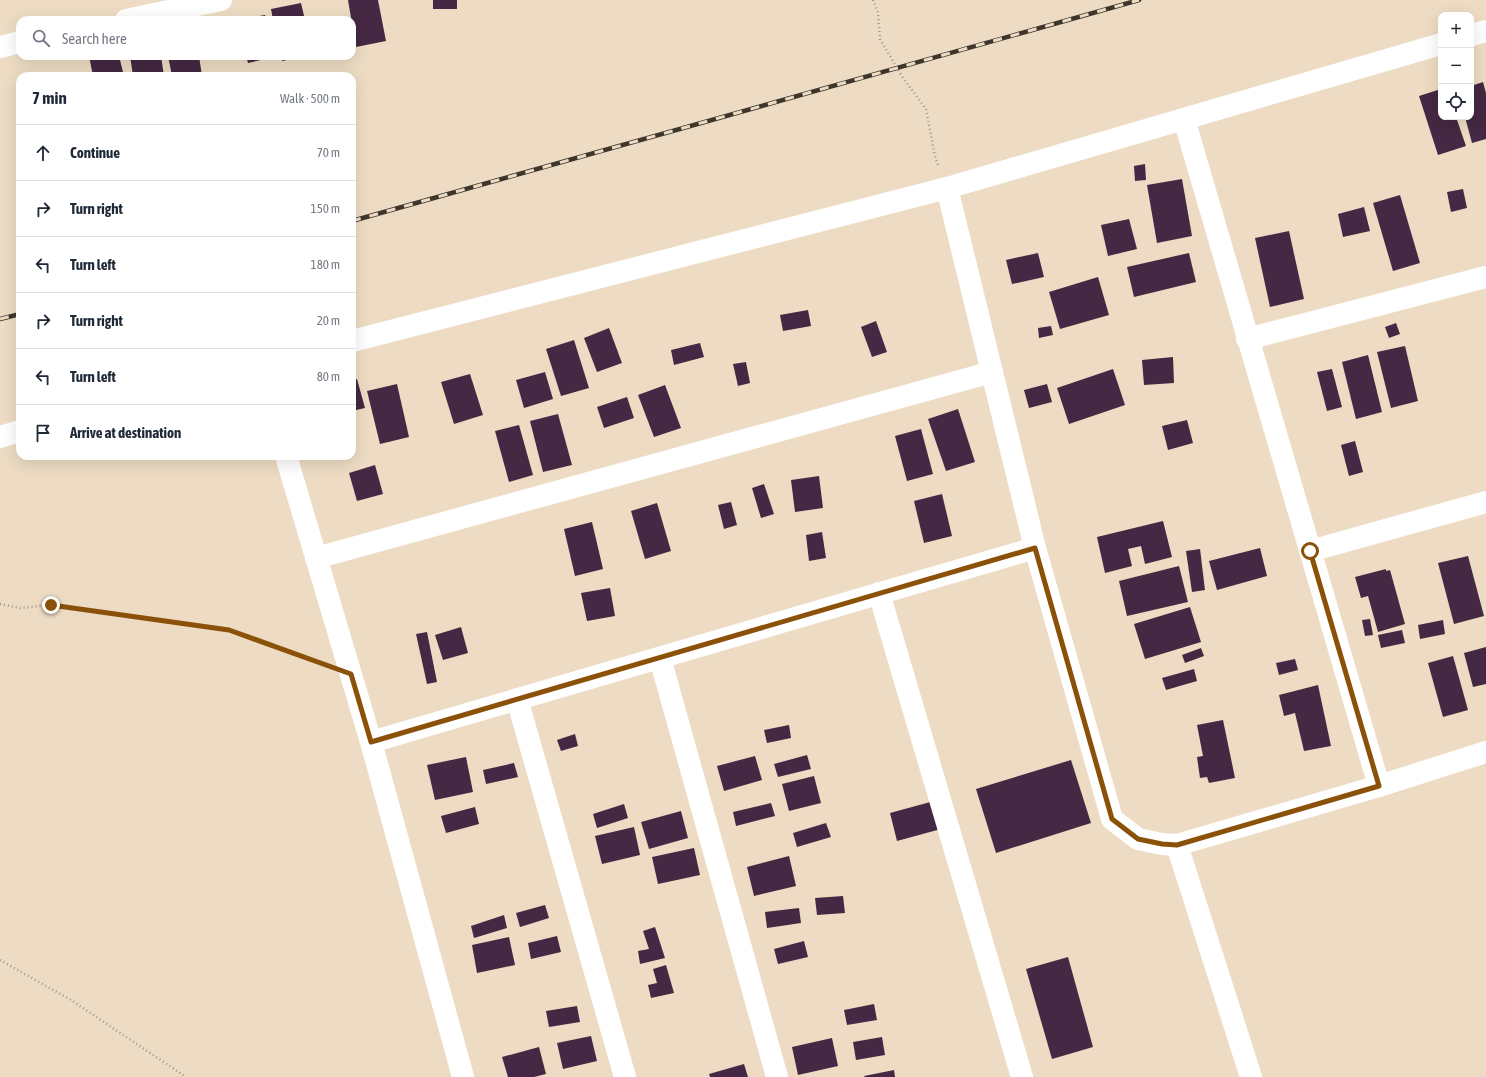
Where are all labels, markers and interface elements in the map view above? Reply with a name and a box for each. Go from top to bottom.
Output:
map controls [1438,12,1474,120]
button: + [1438,12,1474,48]
search box [16,16,356,60]
icon: search [30,27,52,49]
text: Search here [62,30,127,47]
button: − [1438,48,1474,84]
button: locate [1438,84,1474,120]
text: 7 min [32,88,67,108]
text: Walk · 500 m [280,91,340,106]
icon: ahead [32,142,54,164]
text: Continue [70,144,120,161]
text: 70 m [317,145,340,160]
icon: right [32,198,54,220]
text: Turn right [70,200,123,217]
text: 150 m [311,201,340,216]
icon: left [32,254,54,276]
text: Turn left [70,256,116,273]
text: 180 m [311,257,340,272]
icon: right [32,310,54,332]
text: Turn right [70,312,123,329]
text: 20 m [317,313,340,328]
icon: left [32,366,54,388]
text: Turn left [70,368,116,385]
text: 80 m [317,369,340,384]
icon: arrive [32,422,54,444]
text: Arrive at destination [70,424,181,441]
route start [1301,542,1319,560]
route end [42,596,60,614]

